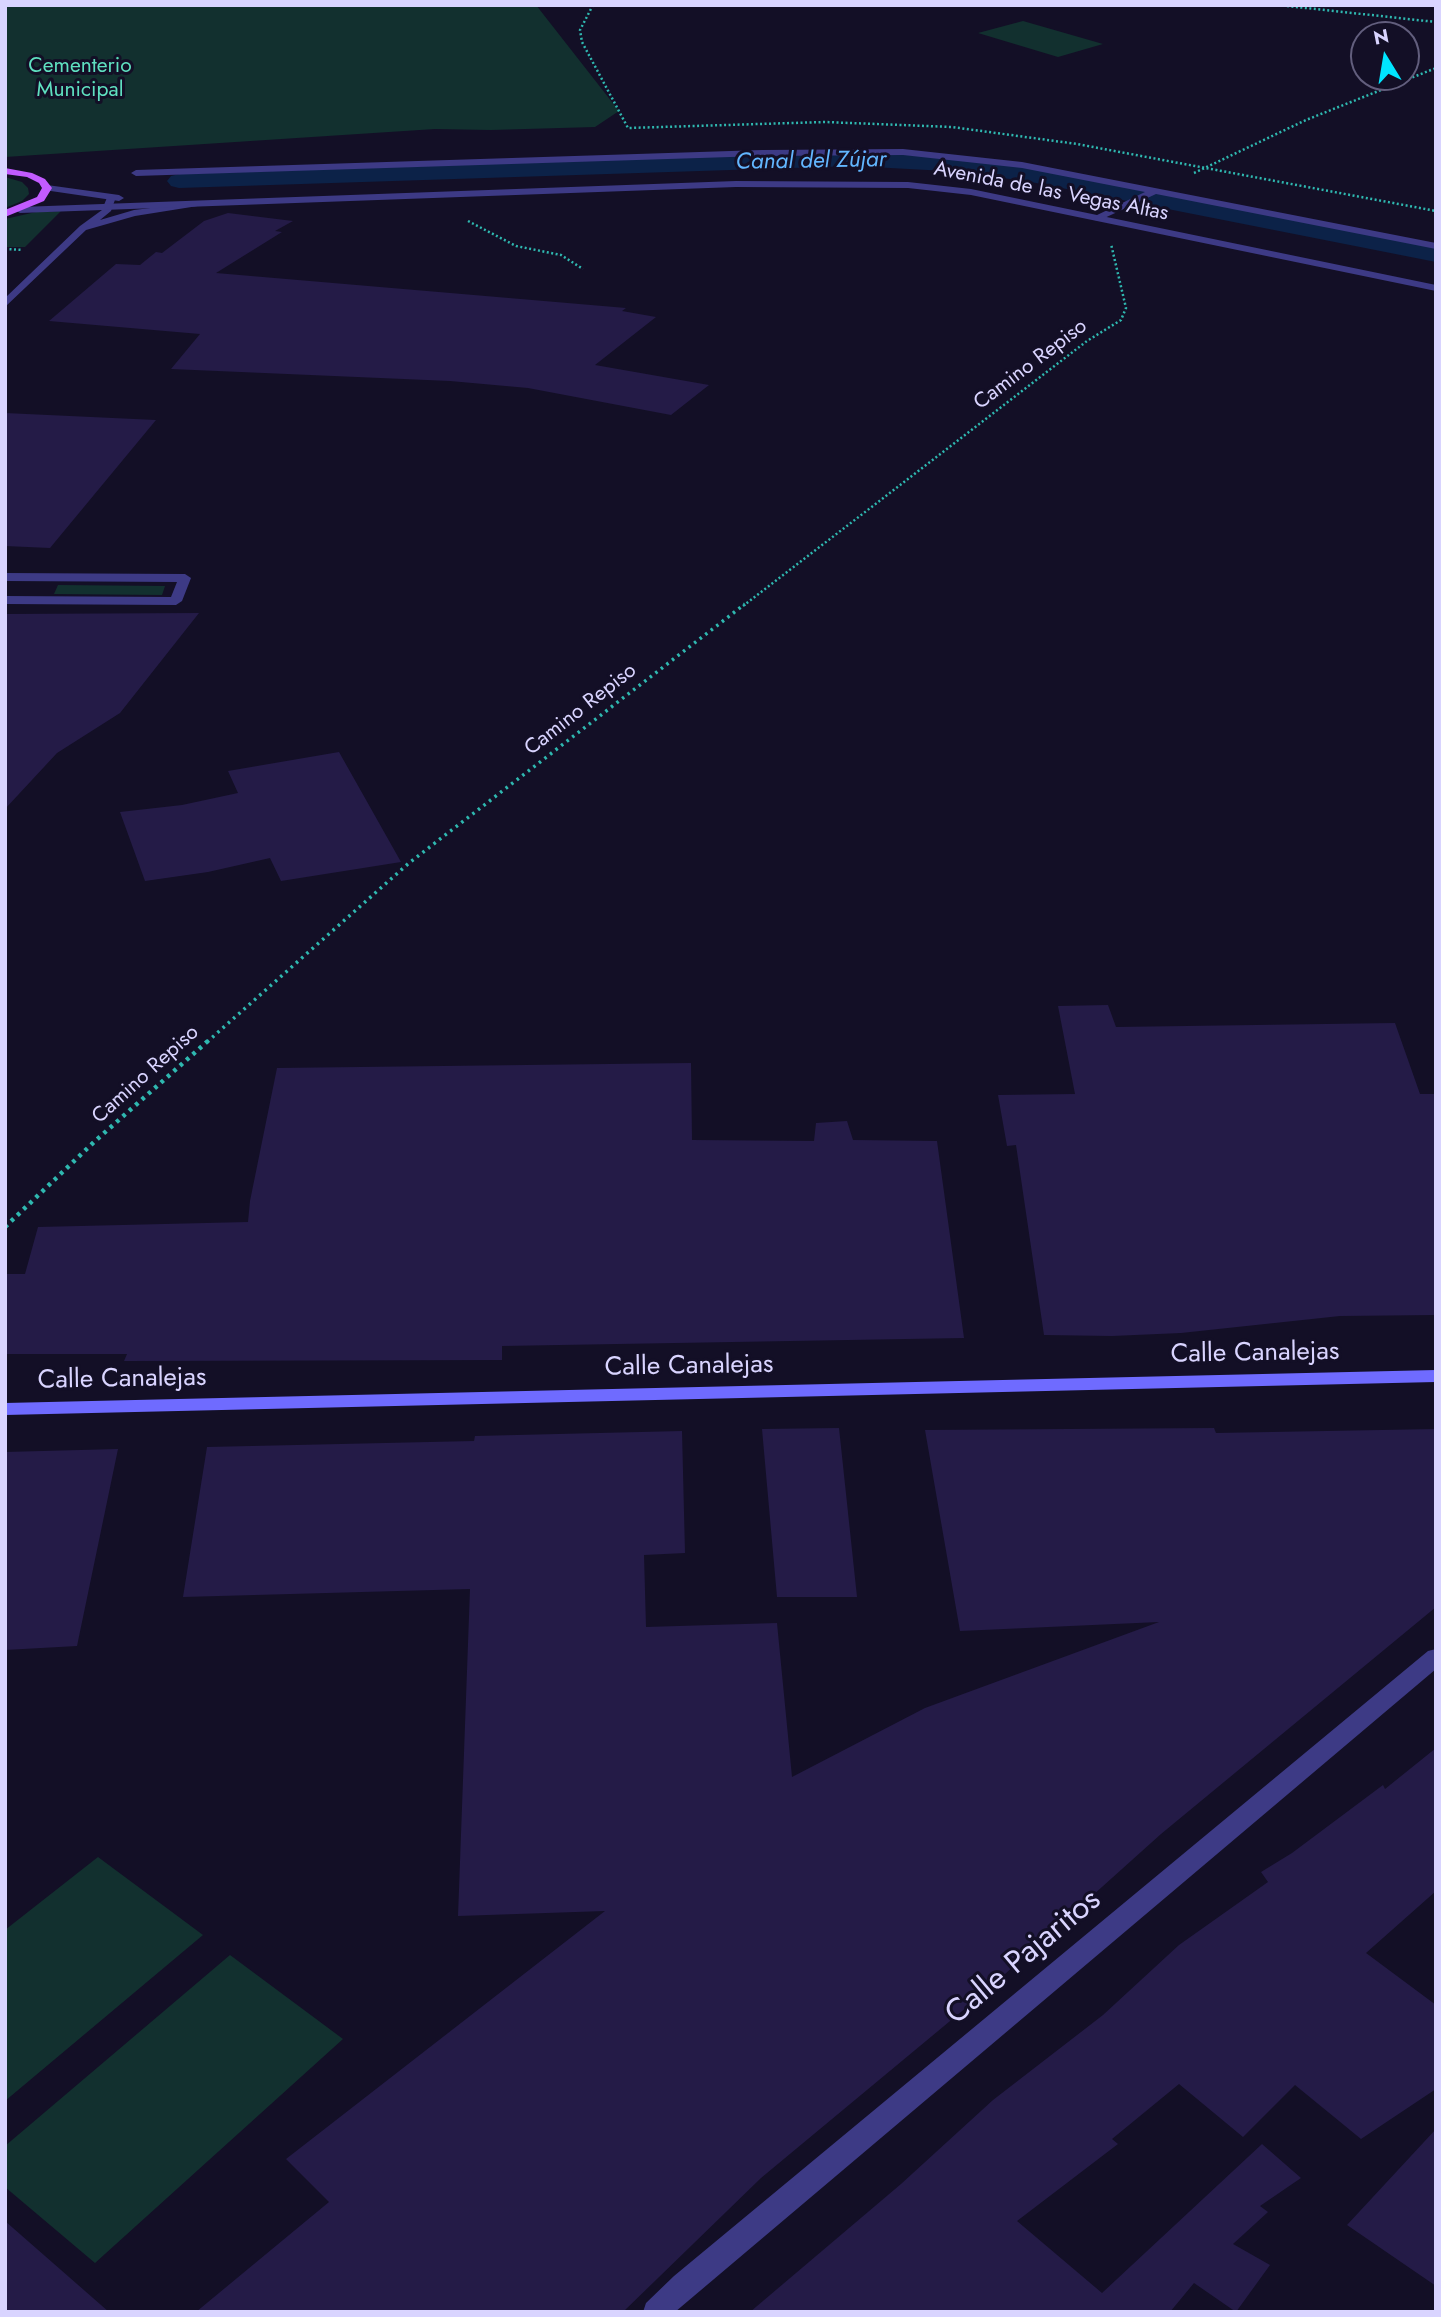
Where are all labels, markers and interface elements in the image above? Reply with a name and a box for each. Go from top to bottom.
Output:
north arrow [1350,21,1420,91]
text: N [1371,22,1391,52]
park label: Cementerio Municipal [28,54,132,104]
water label: Canal del Zújar [735,147,887,177]
street label: Avenida de las Vegas Altas [932,157,1170,227]
street label: Camino Repiso [969,314,1093,416]
street label: Camino Repiso [520,658,642,762]
street label: Camino Repiso [87,1020,205,1130]
street label: Calle Canalejas [1170,1337,1340,1371]
street label: Calle Canalejas [604,1350,774,1384]
street label: Calle Canalejas [37,1363,207,1397]
street label: Calle Pajaritos [939,1882,1109,2034]

